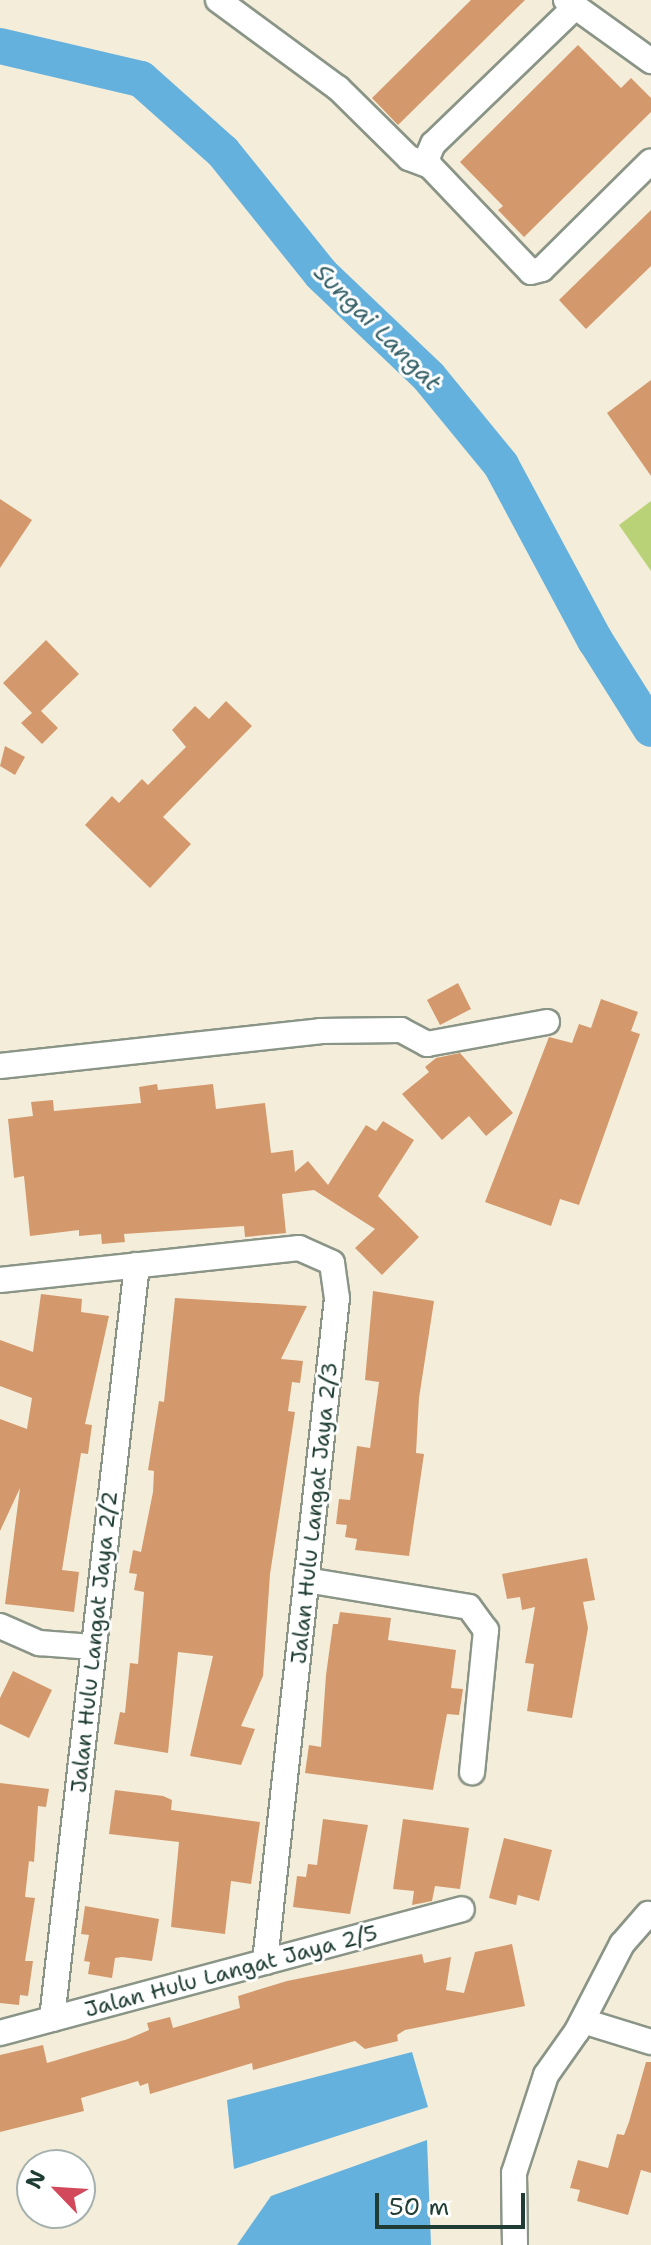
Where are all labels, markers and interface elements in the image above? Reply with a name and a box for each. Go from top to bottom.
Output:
water label: Sungai Langat [307,258,447,398]
street label: Jalan Hulu Langat Jaya 2/3 [285,1361,343,1665]
street label: Jalan Hulu Langat Jaya 2/2 [65,1490,123,1794]
street label: Jalan Hulu Langat Jaya 2/5 [82,1919,380,2023]
north arrow [16,2149,96,2229]
text: N [19,2165,52,2194]
scale bar [379,2177,529,2227]
text: 50 m [389,2191,449,2223]

